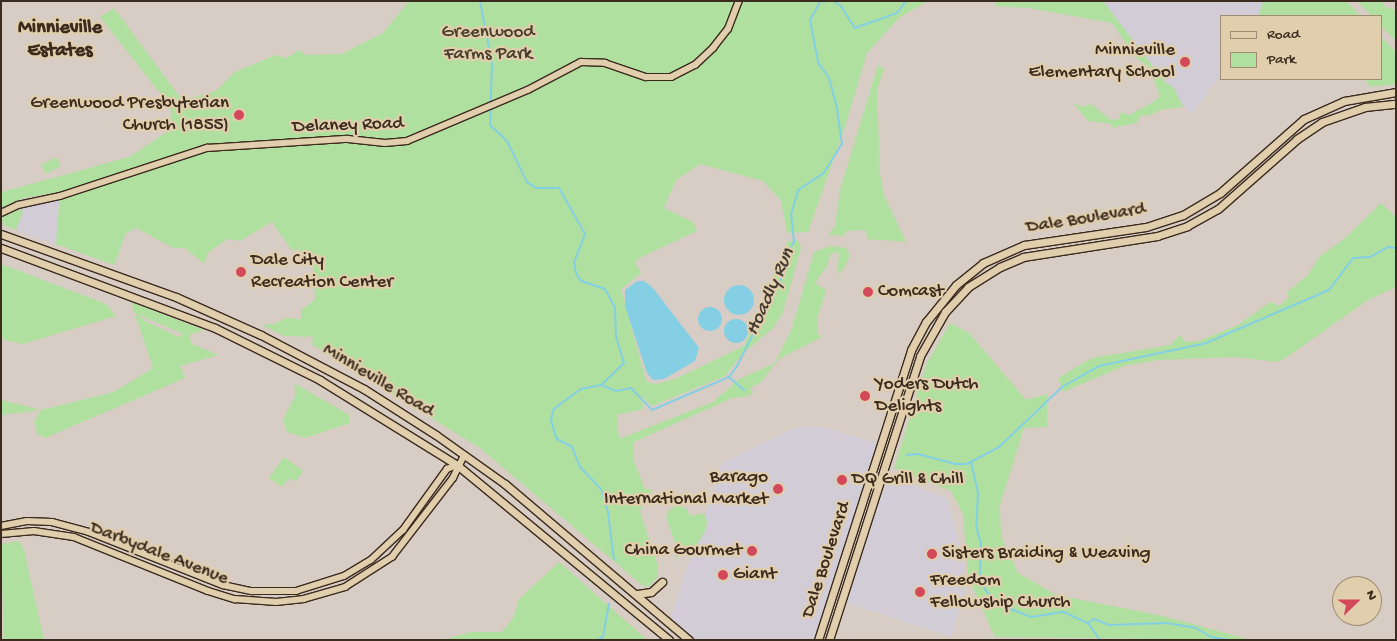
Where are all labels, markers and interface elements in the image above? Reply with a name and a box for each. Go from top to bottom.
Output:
legend [1220,15,1382,80]
district label: Minnieville Estates [18,16,102,63]
park label: Greenwood Farms Park [442,22,534,66]
text: Road [1267,26,1300,44]
place label: Minnieville Elementary School [1029,40,1175,84]
text: Park [1267,51,1296,69]
marker: Minnieville Elementary School [1179,56,1191,68]
place label: Greenwood Presbyterian Church (1855) [30,93,229,137]
marker: Greenwood Presbyterian Church (1855) [233,109,245,121]
street label: Delaney Road [292,113,404,139]
street label: Dale Boulevard [1025,198,1147,240]
water label: Hoadly Run [741,245,801,339]
place label: Dale City Recreation Center [251,250,393,294]
marker: Dale City Recreation Center [235,266,247,278]
place label: Comcast [878,281,943,303]
marker: Comcast [862,286,874,298]
street label: Minnieville Road [318,339,438,423]
place label: Yoders Dutch Delights [875,374,979,418]
marker: Yoders Dutch Delights [859,390,871,402]
place label: Barago International Market [604,467,768,511]
place label: DQ Grill & Chill [852,469,964,491]
marker: DQ Grill & Chill [836,474,848,486]
marker: Barago International Market [772,483,784,495]
street label: Dale Boulevard [798,499,856,621]
street label: Darbydale Avenue [87,517,231,591]
place label: China Gourmet [625,540,742,562]
place label: Sisters Braiding & Weaving [942,543,1150,565]
marker: China Gourmet [746,545,758,557]
marker: Sisters Braiding & Weaving [926,548,938,560]
place label: Giant [733,564,776,586]
marker: Giant [717,569,729,581]
place label: Freedom Fellowship Church [930,570,1070,614]
north arrow [1332,576,1382,626]
marker: Freedom Fellowship Church [914,586,926,598]
text: N [1361,588,1380,603]

